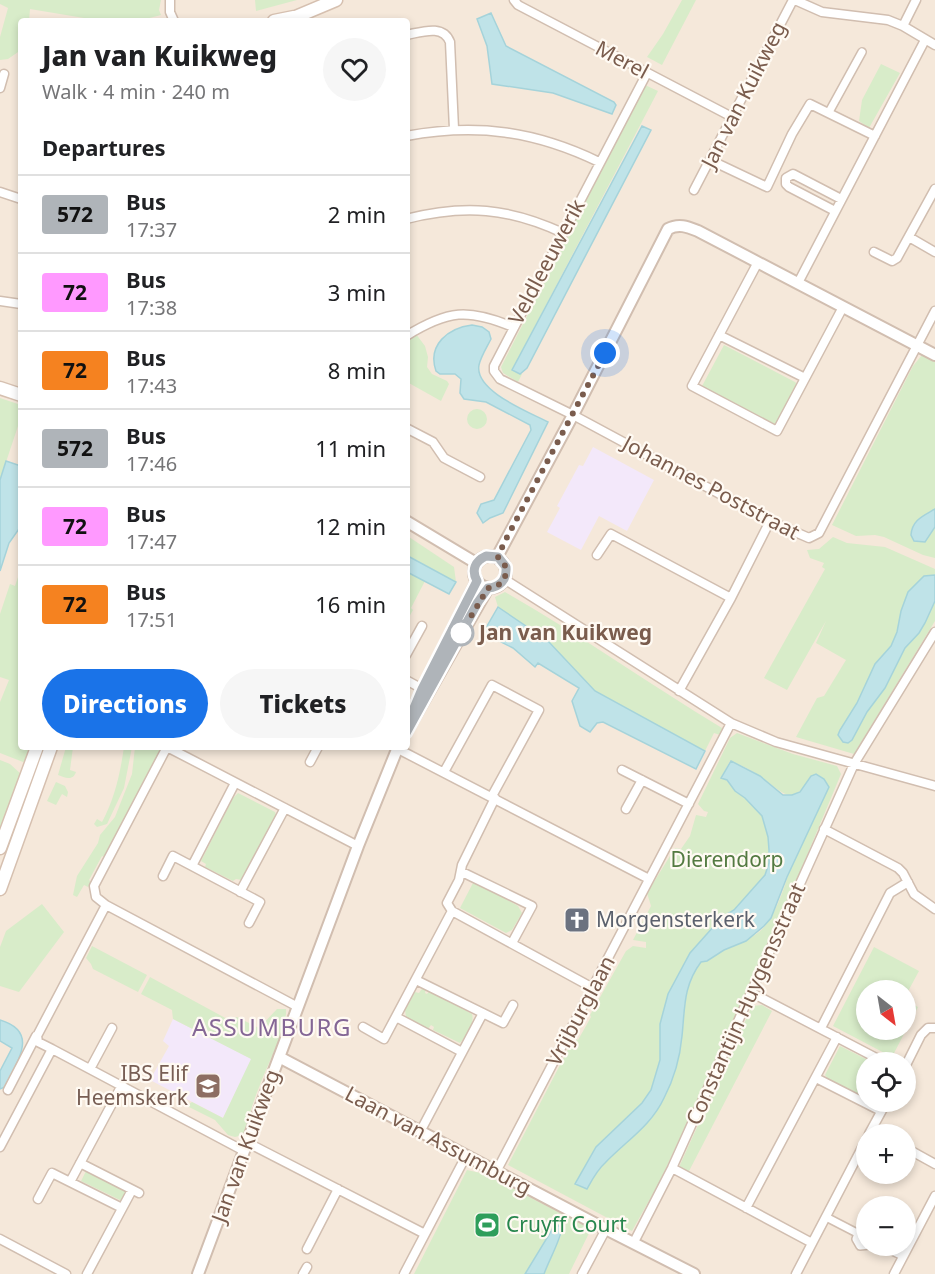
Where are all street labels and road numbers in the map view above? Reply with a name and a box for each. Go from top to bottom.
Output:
street label: Jan van Kuikweg [693,17,792,174]
street label: Merel [591,34,654,85]
street label: Veldleeuwerik [501,193,591,329]
street label: Johannes Poststraat [616,428,805,546]
street label: Constantijn Huygensstraat [679,878,811,1129]
street label: Vrijburglaan [539,950,621,1071]
street label: Jan van Kuikweg [204,1065,286,1228]
street label: Laan van Assumburg [340,1079,537,1201]

